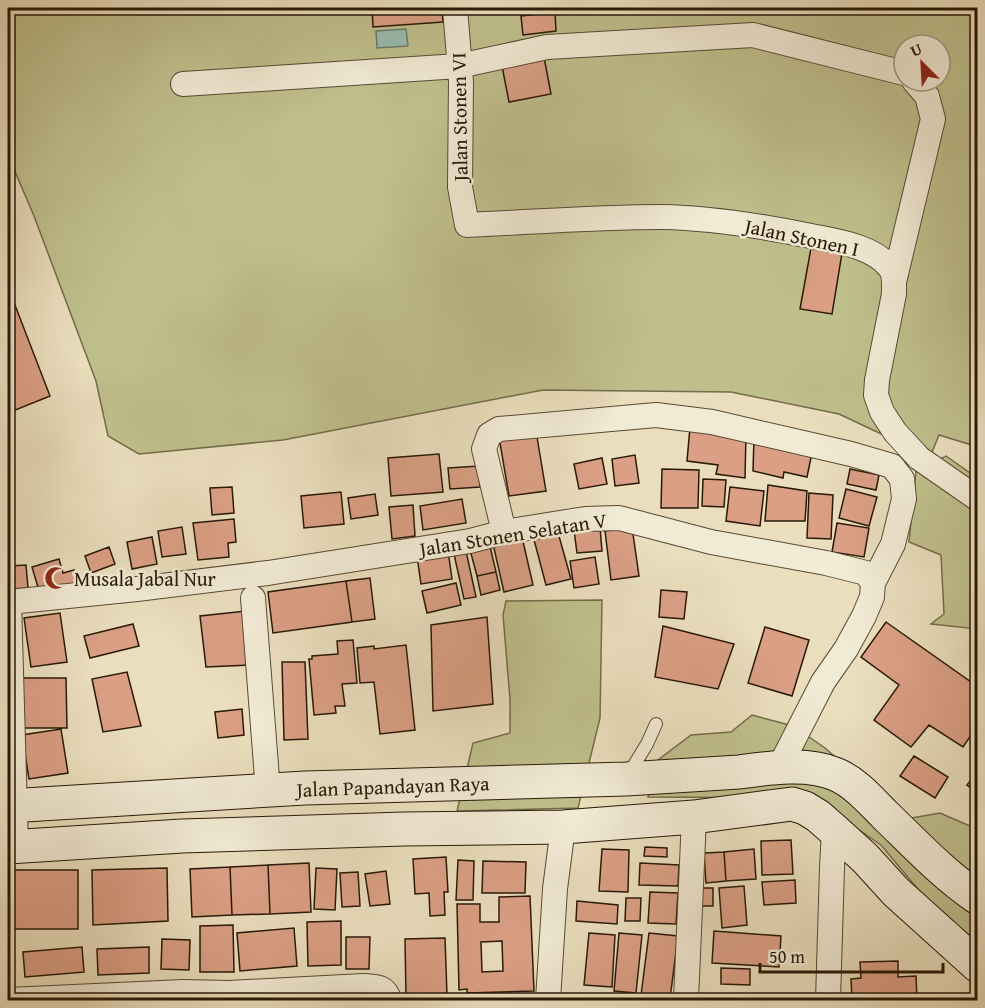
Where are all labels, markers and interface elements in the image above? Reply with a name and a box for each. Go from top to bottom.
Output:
north arrow [892,33,952,93]
text: U [906,36,926,62]
street label: Jalan Stonen VI [443,52,475,185]
street label: Jalan Stonen I [739,210,862,263]
street label: Jalan Stonen Selatan V [414,505,609,564]
place label: Musala Jabal Nur [74,564,216,593]
mosque icon: Musala Jabal Nur [43,565,69,591]
street label: Jalan Papandayan Raya [293,768,491,804]
scale bar [760,936,943,974]
text: 50 m [769,943,805,970]

